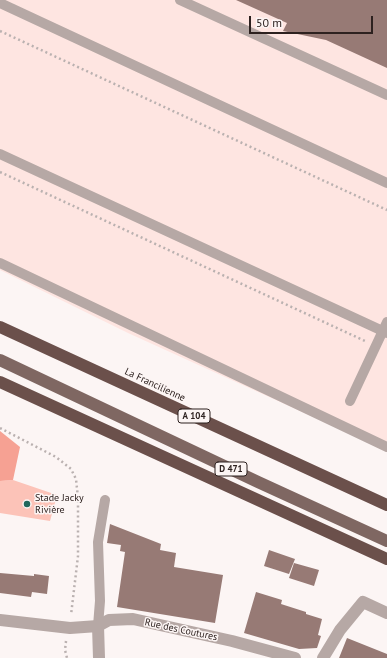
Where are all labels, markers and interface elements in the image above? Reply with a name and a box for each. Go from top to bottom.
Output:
scale bar [251,8,375,34]
text: 50 m [256,15,282,30]
street label: La Francilienne [123,366,187,404]
road number: A 104 [178,409,210,423]
road number: D 471 [215,462,247,476]
place label: Stade Jacky Rivière [35,492,84,516]
marker: Stade Jacky Rivière [22,499,32,509]
street label: Rue des Coutures [144,616,218,644]

